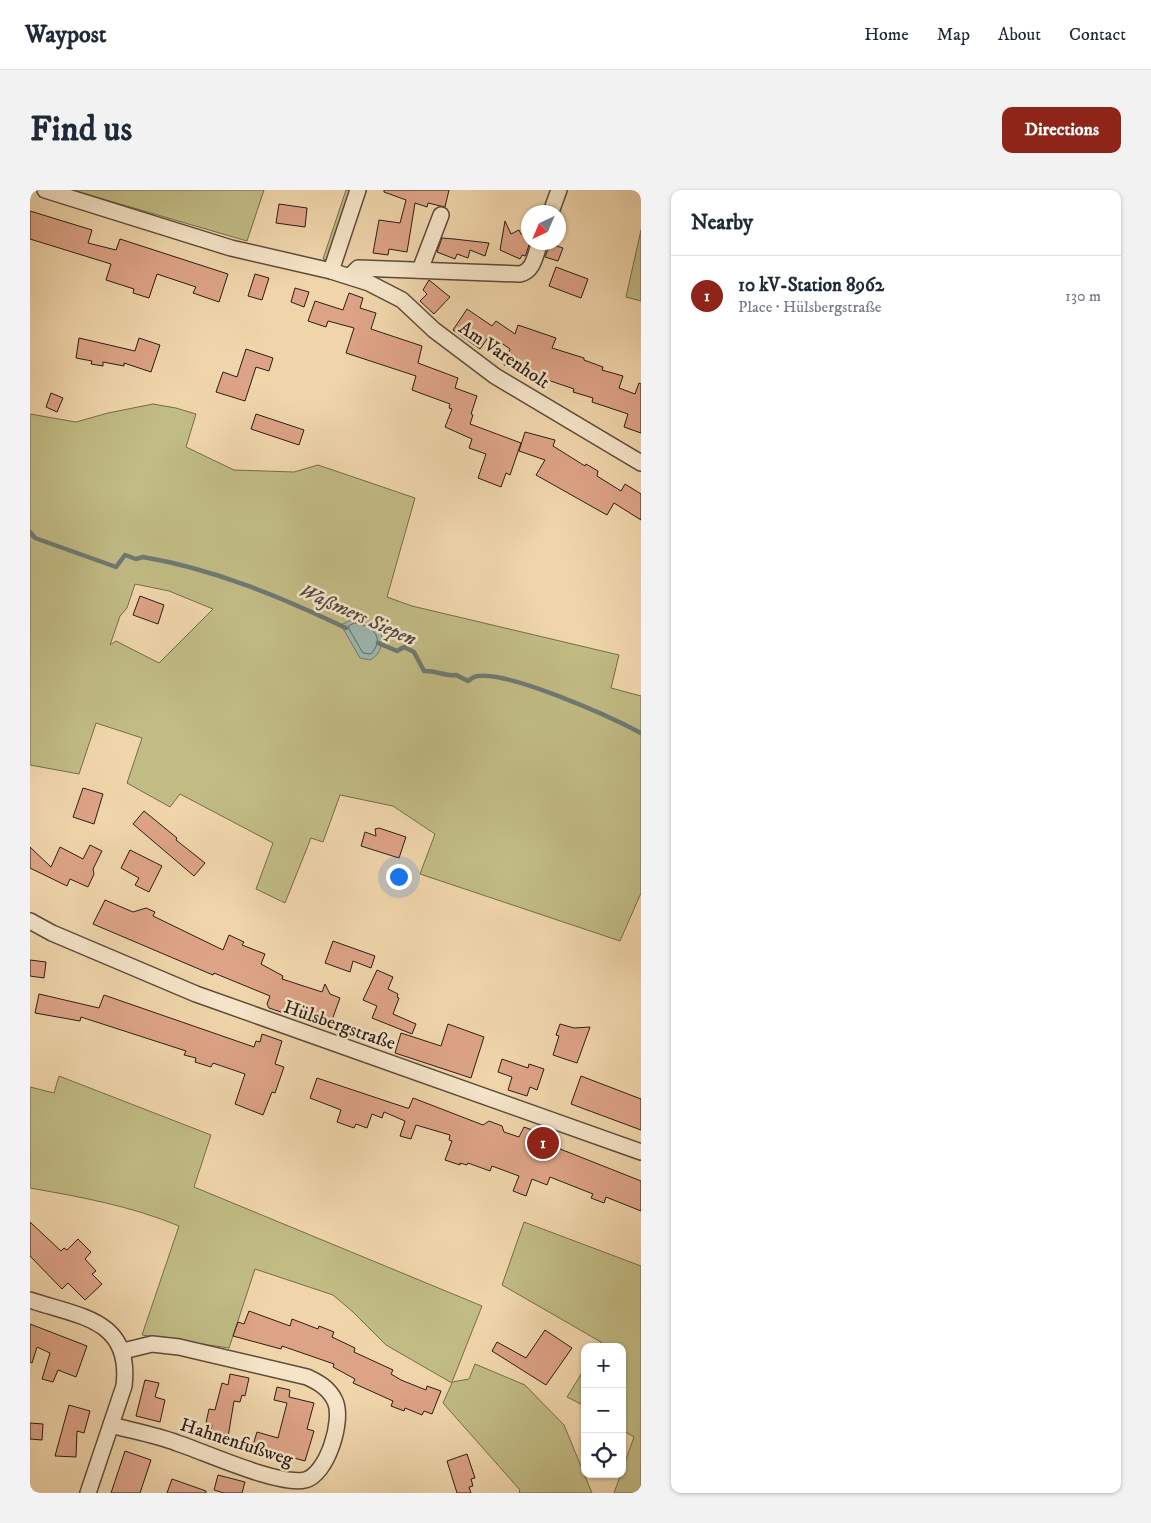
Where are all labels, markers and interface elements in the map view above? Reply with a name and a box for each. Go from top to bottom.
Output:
text: Waypost [25,20,106,50]
text: Home [864,24,909,46]
text: Map [937,24,970,46]
text: About [998,24,1041,46]
text: Contact [1069,24,1126,46]
button: Directions [1002,107,1121,153]
text: Find us [30,108,132,152]
north arrow [521,205,566,250]
text: Nearby [691,210,753,236]
text: 10 kV-Station 8962 [738,274,884,297]
text: 1 [704,286,710,306]
text: 130 m [1065,286,1101,306]
text: Place · Hülsbergstraße [738,297,881,317]
street label: Am Varenholt [454,316,554,394]
water label: Waßmers Siepen [295,578,420,652]
your location [386,864,412,890]
street label: Hülsbergstraße [281,996,399,1055]
pin: 1 [527,1124,559,1162]
map controls [581,1343,626,1478]
button: + [581,1343,626,1388]
button: − [581,1388,626,1433]
street label: Hahnenfußweg [177,1413,297,1472]
button: locate [581,1433,626,1478]

